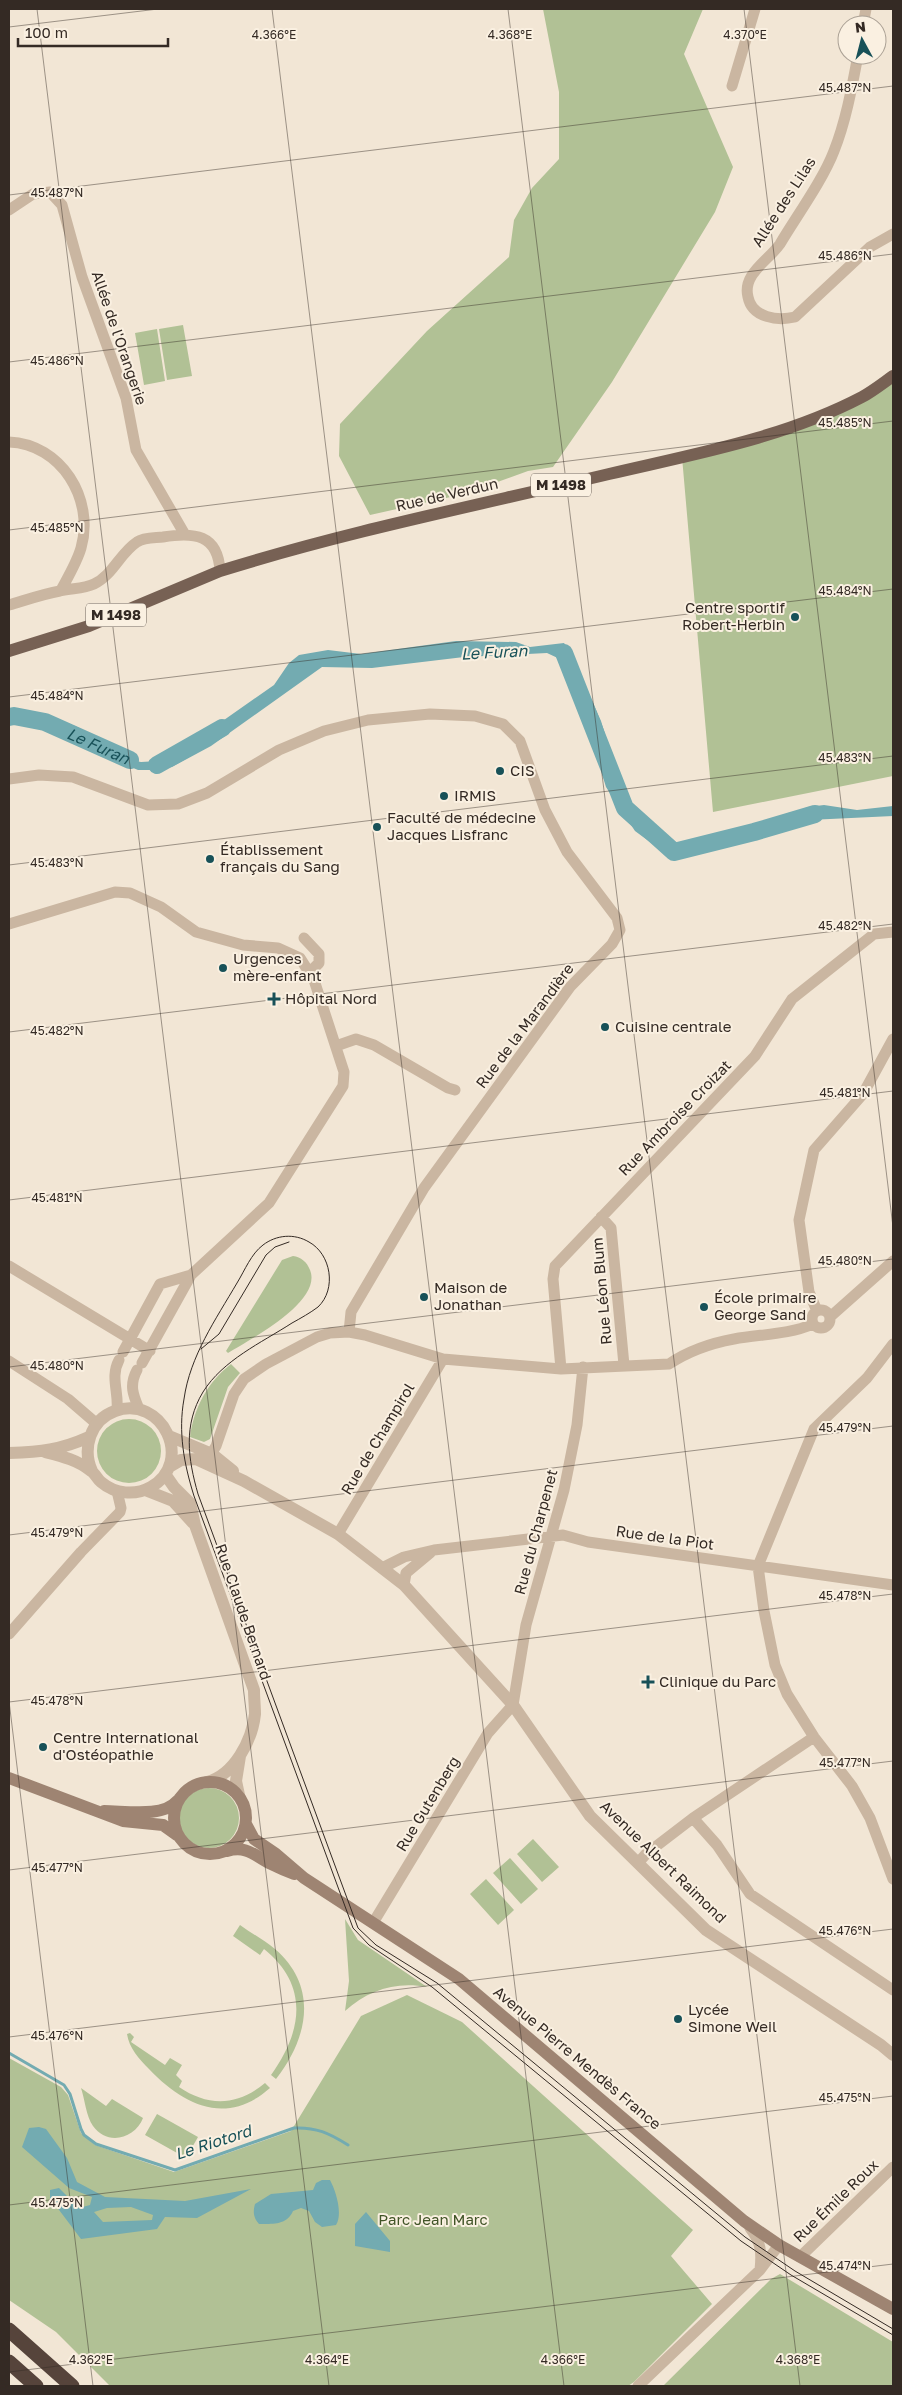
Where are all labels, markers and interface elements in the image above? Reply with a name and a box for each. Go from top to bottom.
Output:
scale bar [18,15,168,47]
north arrow [837,15,887,65]
text: N [854,18,867,36]
text: 100 m [25,23,68,41]
text: 4.366°E [252,27,296,42]
text: 4.368°E [488,27,532,42]
text: 4.370°E [723,27,767,42]
text: 45.487°N [819,80,871,95]
street label: Allée des Lilas [747,153,819,250]
text: 45.487°N [31,185,83,200]
text: 45.486°N [818,248,872,263]
street label: Allée de l'Orangerie [89,268,151,407]
text: 45.486°N [30,353,84,368]
text: 45.485°N [818,415,872,430]
street label: Rue de Verdun [394,474,500,515]
road number: M 1498 [531,474,591,496]
text: 45.485°N [30,520,84,535]
text: 45.484°N [818,583,872,598]
place label: Centre sportif Robert-Herbin [682,598,786,633]
road number: M 1498 [86,604,146,626]
marker: Centre sportif Robert-Herbin [789,611,801,623]
water label: Le Furan [460,640,529,664]
text: 45.484°N [30,688,84,703]
water label: Le Furan [64,723,134,769]
text: 45.483°N [818,750,872,765]
place label: CIS [510,761,535,779]
marker: CIS [494,765,506,777]
place label: IRMIS [454,786,496,804]
marker: IRMIS [438,790,450,802]
place label: Faculté de médecine Jacques Lisfranc [387,808,536,843]
marker: Faculté de médecine Jacques Lisfranc [371,821,383,833]
place label: Établissement français du Sang [220,840,340,875]
marker: Établissement français du Sang [204,853,216,865]
text: 45.483°N [30,855,84,870]
text: 45.482°N [818,918,872,933]
place label: Urgences mère-enfant [233,949,322,984]
street label: Rue de la Marandière [472,959,577,1091]
marker: Urgences mère-enfant [217,962,229,974]
place label: Hôpital Nord [285,989,377,1007]
marker: Hôpital Nord [267,992,281,1006]
place label: Cuisine centrale [615,1017,732,1035]
marker: Cuisine centrale [599,1021,611,1033]
text: 45.482°N [30,1023,84,1038]
street label: Rue Ambroise Croizat [614,1056,734,1179]
text: 45.481°N [819,1085,871,1100]
text: 45.481°N [31,1190,83,1205]
street label: Rue Léon Blum [587,1237,615,1346]
text: 45.480°N [818,1253,872,1268]
place label: Maison de Jonathan [434,1278,508,1313]
place label: École primaire George Sand [714,1288,817,1323]
marker: Maison de Jonathan [418,1291,430,1303]
marker: École primaire George Sand [698,1301,710,1313]
text: 45.480°N [30,1358,84,1373]
street label: Rue de Champirol [337,1379,418,1498]
text: 45.479°N [819,1420,871,1435]
street label: Rue du Charpenet [510,1467,560,1596]
street label: Rue de la Piot [615,1521,715,1553]
text: 45.479°N [31,1525,83,1540]
street label: Rue Claude Bernard [212,1541,276,1682]
text: 45.478°N [819,1588,871,1603]
place label: Clinique du Parc [659,1672,776,1690]
marker: Clinique du Parc [641,1675,655,1689]
text: 45.478°N [31,1693,83,1708]
place label: Centre International d'Ostéopathie [53,1728,199,1763]
marker: Centre International d'Ostéopathie [37,1741,49,1753]
street label: Rue Gutenberg [392,1753,463,1854]
text: 45.477°N [819,1755,871,1770]
street label: Avenue Albert Raimond [597,1796,731,1926]
text: 45.477°N [31,1860,83,1875]
text: 45.476°N [819,1923,871,1938]
street label: Avenue Pierre Mendès France [490,1982,665,2133]
place label: Lycée Simone Weil [688,2000,777,2035]
marker: Lycée Simone Weil [672,2013,684,2025]
text: 45.476°N [31,2028,83,2043]
text: 45.475°N [819,2090,871,2105]
water label: Le Riotord [172,2120,256,2164]
street label: Rue Émile Roux [789,2155,882,2245]
text: 45.475°N [31,2195,83,2210]
park label: Parc Jean Marc [378,2210,488,2228]
text: 45.474°N [819,2258,871,2273]
text: 4.362°E [69,2352,113,2367]
text: 4.364°E [305,2352,349,2367]
text: 4.366°E [541,2352,585,2367]
text: 4.368°E [776,2352,820,2367]

